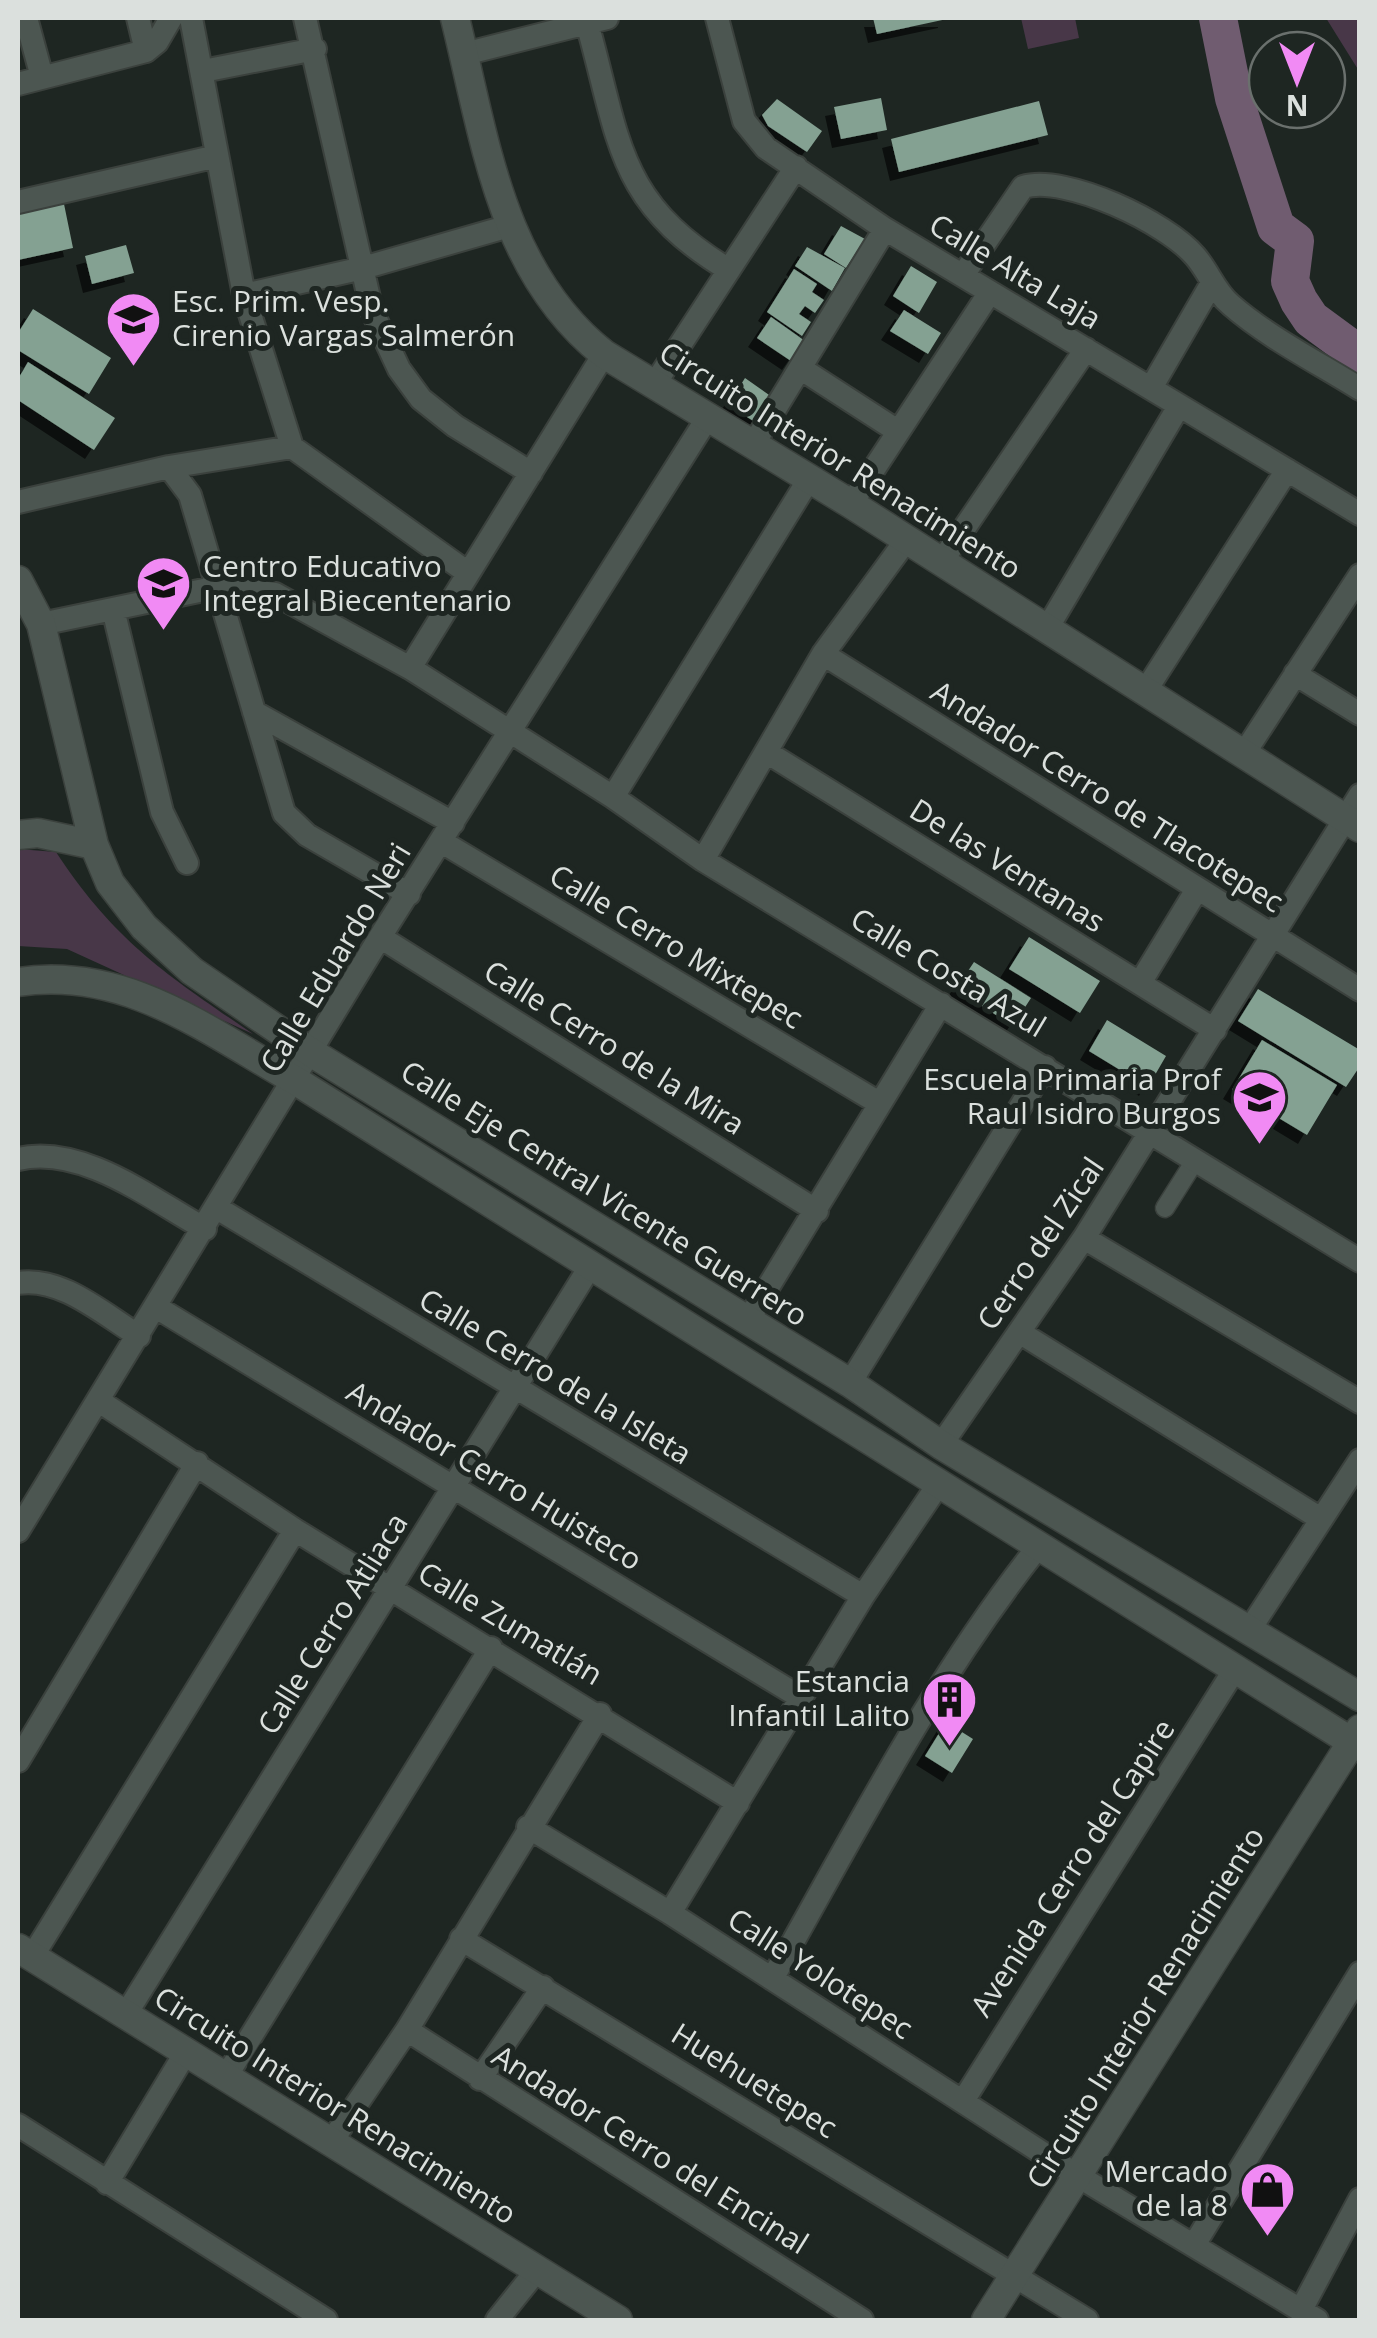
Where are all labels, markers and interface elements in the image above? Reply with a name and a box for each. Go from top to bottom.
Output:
north arrow [1247,30,1347,130]
text: N [1286,87,1308,125]
street label: Calle Alta Laja [922,203,1109,338]
place label: Esc. Prim. Vesp. Cirenio Vargas Salmerón [172,280,515,355]
school or university icon: Esc. Prim. Vesp. Cirenio Vargas Salmerón [103,289,163,368]
street label: Circuito Interior Renacimiento [652,331,1030,588]
place label: Centro Educativo Integral Biecentenario [203,545,512,620]
school or university icon: Centro Educativo Integral Biecentenario [134,554,194,633]
street label: Andador Cerro de Tlacotepec [924,670,1292,921]
street label: De las Ventanas [903,788,1113,941]
street label: Calle Eduardo Neri [250,835,420,1080]
street label: Calle Cerro Mixtepec [542,854,811,1038]
street label: Calle Costa Azul [844,897,1054,1046]
street label: Calle Cerro de la Mira [477,950,753,1144]
street label: Calle Eje Central Vicente Guerrero [394,1050,816,1335]
place label: Escuela Primaria Prof Raul Isidro Burgos [923,1058,1223,1133]
school or university icon: Escuela Primaria Prof Raul Isidro Burgos [1230,1067,1290,1146]
street label: Cerro del Zical [967,1149,1113,1338]
street label: Calle Cerro de la Isleta [412,1278,700,1473]
street label: Andador Cerro Huisteco [340,1370,650,1579]
street label: Calle Cerro Atliaca [247,1505,416,1742]
street label: Calle Zumatlán [411,1551,611,1694]
place label: Estancia Infantil Lalito [728,1660,910,1735]
building icon: Estancia Infantil Lalito [919,1669,979,1748]
street label: Avenida Cerro del Capire [960,1711,1183,2024]
street label: Circuito Interior Renacimiento [1016,1818,1273,2196]
street label: Calle Yolotepec [720,1898,921,2048]
street label: Circuito Interior Renacimiento [147,1976,525,2233]
street label: Huehuetepec [664,2012,845,2147]
street label: Andador Cerro del Encinal [485,2035,816,2263]
place label: Mercado de la 8 [1104,2150,1228,2225]
shop icon: Mercado de la 8 [1237,2159,1297,2238]

